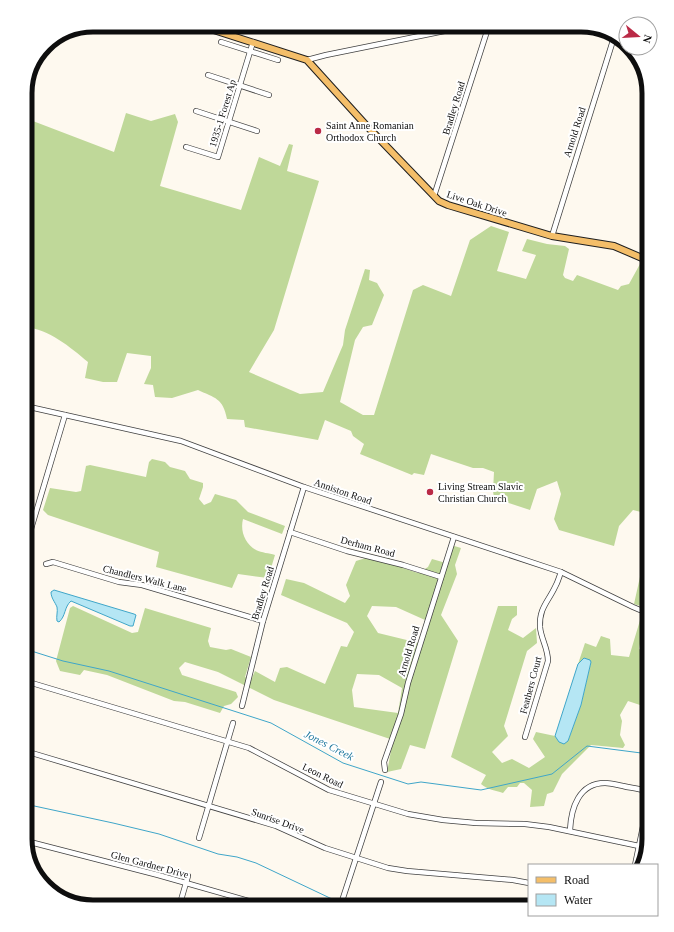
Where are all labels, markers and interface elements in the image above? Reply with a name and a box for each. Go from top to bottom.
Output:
north arrow [618,16,658,56]
text: N [641,33,654,45]
street label: 1935-1 Forest Ap [207,78,238,148]
street label: Bradley Road [440,80,467,136]
street label: Arnold Road [561,106,588,159]
place label: Saint Anne Romanian Orthodox Church [326,120,414,143]
marker: Saint Anne Romanian Orthodox Church [313,126,323,136]
street label: Live Oak Drive [445,189,509,219]
street label: Anniston Road [313,476,373,506]
place label: Living Stream Slavic Christian Church [438,481,524,504]
marker: Living Stream Slavic Christian Church [425,487,435,497]
street label: Derham Road [339,534,396,559]
street label: Chandlers Walk Lane [102,563,189,594]
street label: Bradley Road [249,565,276,621]
street label: Arnold Road [396,625,421,678]
street label: Feathers Court [518,655,544,715]
water label: Jones Creek [302,727,357,763]
street label: Leon Road [301,761,345,790]
street label: Sunrise Drive [250,806,306,835]
street label: Glen Gardner Drive [110,849,190,880]
legend [528,864,658,916]
text: Road [564,873,589,887]
text: Water [564,893,592,907]

